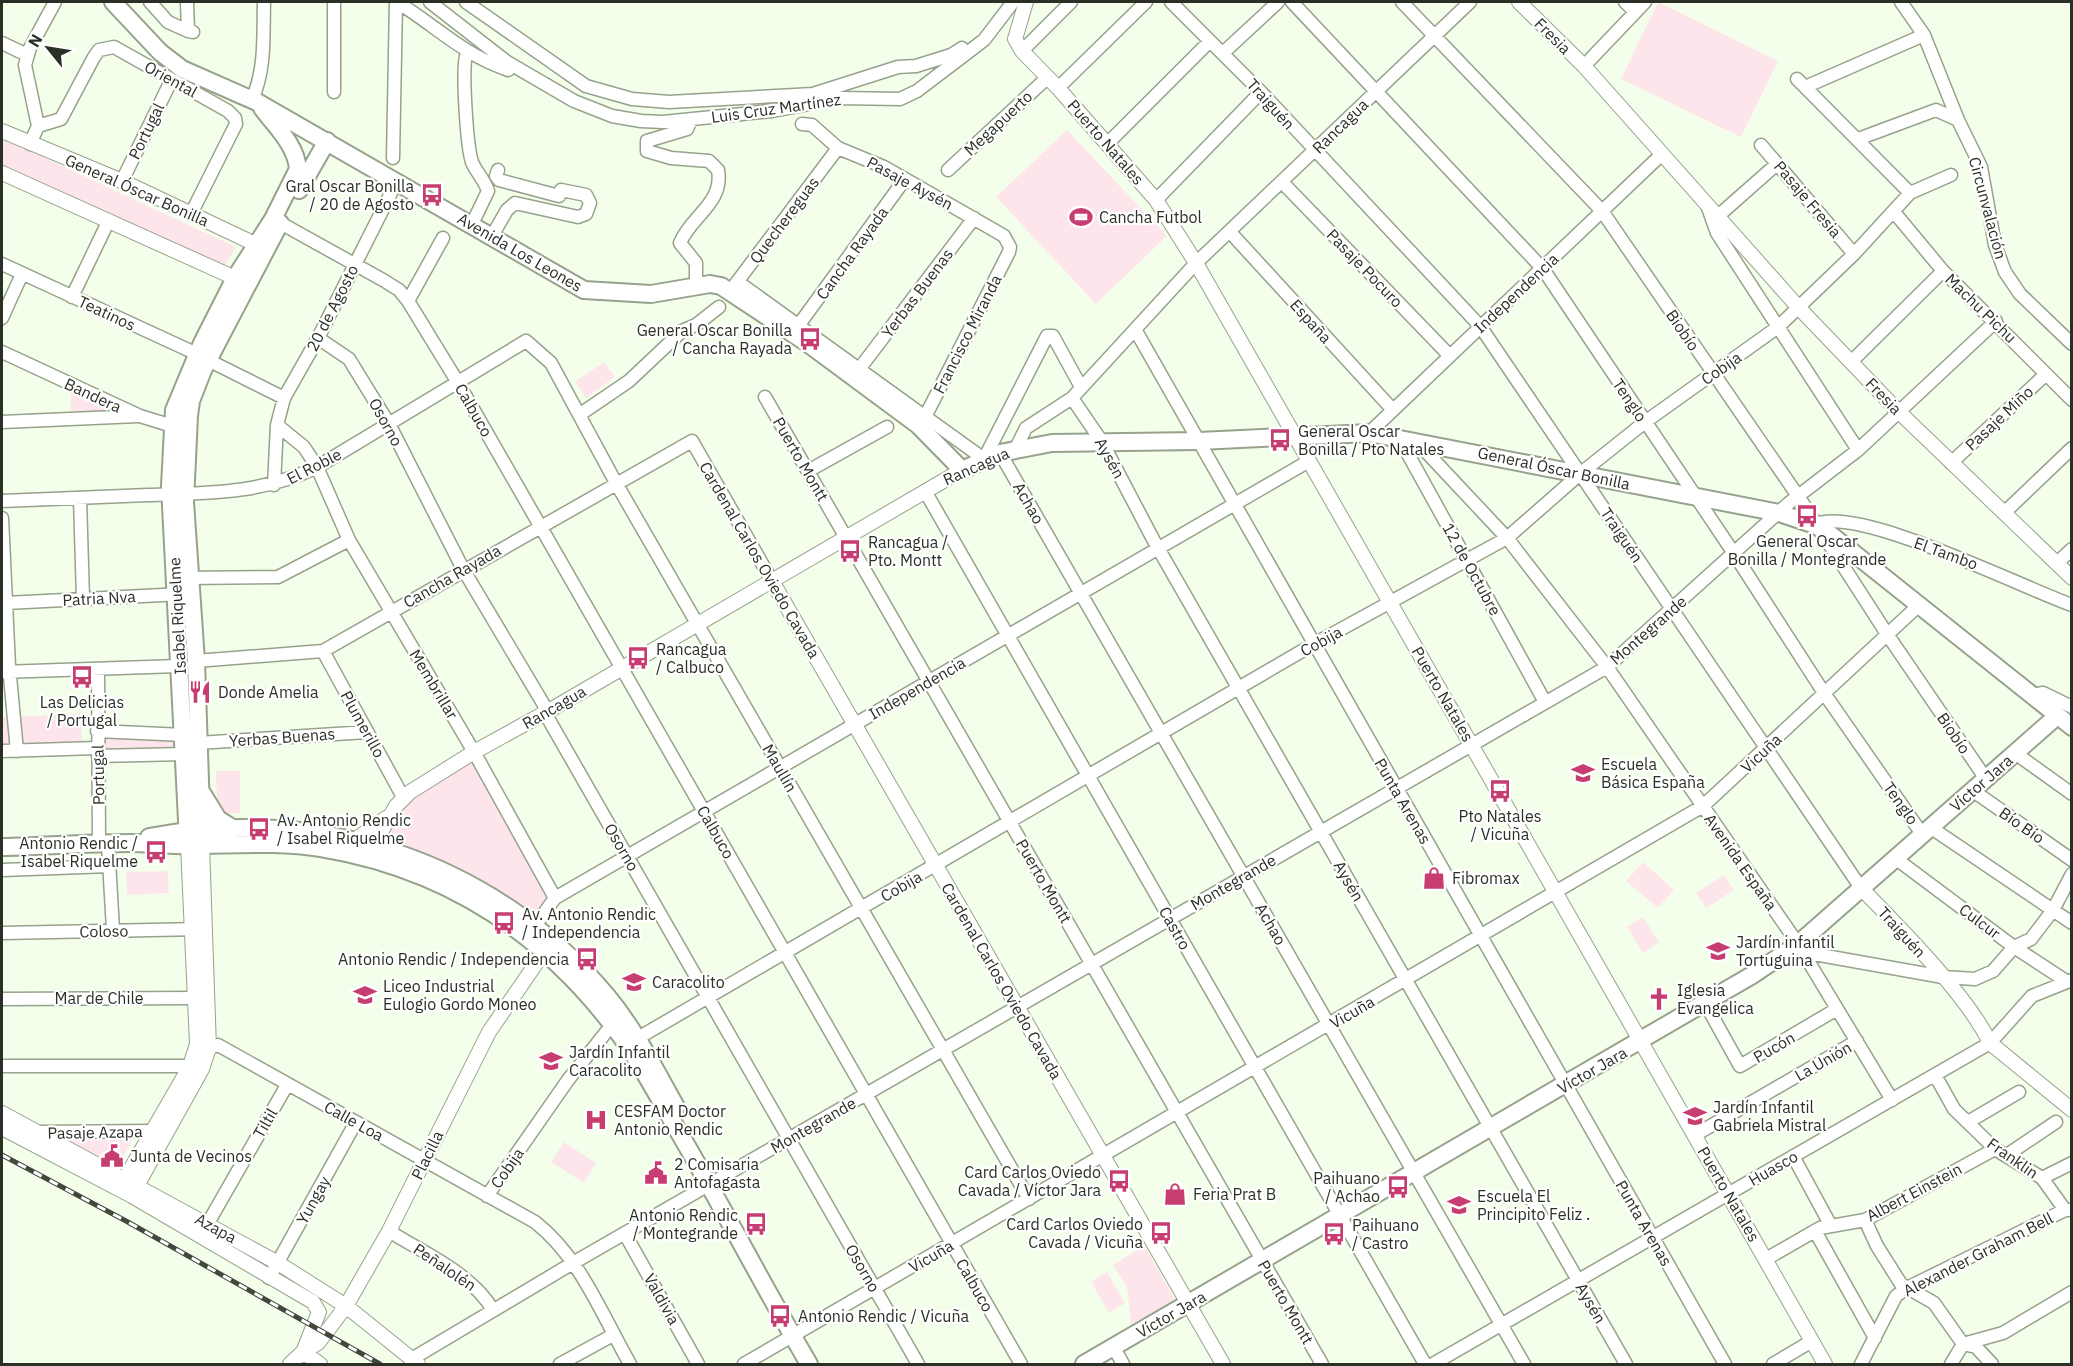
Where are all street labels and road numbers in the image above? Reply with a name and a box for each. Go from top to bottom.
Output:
street label: Fresia [1531,14,1576,59]
street label: Oriental [141,56,201,102]
street label: Traiguén [1243,74,1299,134]
street label: Megapuerto [960,86,1036,160]
street label: Luis Cruz Martínez [710,89,842,127]
street label: Rancagua [1308,94,1373,158]
street label: Puerto Natales [1063,95,1149,189]
street label: Portugal [124,100,168,162]
street label: General Óscar Bonilla [62,148,213,231]
street label: Pasaje Aysén [864,152,956,214]
street label: Circunvalación [1965,155,2011,261]
street label: Pasaje Fresia [1770,156,1846,242]
street label: Quechereguas [745,173,823,267]
street label: Cancha Rayada [812,202,893,303]
street label: Avenida Los Leones [454,208,586,296]
street label: Pasaje Pocuro [1323,225,1407,311]
street label: Yerbas Buenas [877,244,957,342]
street label: Independencia [1470,248,1563,337]
street label: 20 de Agosto [302,261,362,355]
street label: Machu Pichu [1941,269,2021,347]
street label: Francisco Miranda [928,271,1006,397]
street label: Teatinos [75,291,139,335]
street label: España [1286,295,1336,348]
street label: Biobío [1662,305,1704,355]
street label: Cobija [1697,347,1745,389]
street label: Bandera [61,373,125,417]
street label: Fresia [1862,373,1907,419]
street label: Tenglo [1608,375,1652,425]
street label: Calbuco [451,380,497,440]
street label: Pasaje Miño [1961,381,2037,455]
street label: Osorno [365,394,407,450]
street label: Puerto Montt [769,413,833,505]
street label: Aysén [1091,434,1129,482]
street label: General Óscar Bonilla [1476,441,1633,494]
street label: Rancagua [940,442,1013,489]
street label: El Roble [283,444,345,488]
street label: Cardenal Carlos Oviedo Cavada [695,458,825,662]
street label: Achao [1009,479,1049,527]
street label: Traiguén [1596,504,1648,566]
street label: 12 de Octubre [1438,519,1506,619]
street label: El Tambo [1911,532,1981,574]
street label: Cancha Rayada [399,540,505,612]
street label: Isabel Riquelme [164,557,190,675]
street label: Patria Nva [62,586,137,610]
street label: Montegrande [1605,591,1691,669]
street label: Cobija [1297,621,1346,661]
street label: Puerto Natales [1408,643,1478,745]
street label: Membrillar [405,645,463,723]
street label: Independencia [865,652,969,724]
street label: Rancagua [519,681,590,733]
street label: Plumerillo [336,687,390,761]
street label: Biobío [1933,708,1975,758]
street label: Yerbas Buenas [228,723,336,751]
street label: Vicuña [1736,729,1786,777]
street label: Maullín [758,740,802,796]
street label: Portugal [87,745,109,805]
street label: Víctor Jara [1945,750,2017,816]
street label: Punta Arenas [1370,754,1436,848]
street label: Tenglo [1879,778,1923,828]
street label: Calbuco [693,802,739,862]
street label: Bío Bío [1996,802,2048,848]
street label: Avenida España [1700,810,1782,915]
street label: Osorno [600,819,644,875]
street label: Puerto Montt [1012,835,1076,927]
street label: Montegrande [1187,849,1279,914]
street label: Aysén [1329,857,1369,905]
street label: Cobija [877,866,926,906]
street label: Cardenal Carlos Oviedo Cavada [937,879,1067,1083]
street label: Culcur [1955,899,2005,943]
street label: Achao [1251,900,1291,948]
street label: Traiguén [1874,902,1930,962]
street label: Castro [1155,903,1195,953]
street label: Coloso [79,921,129,941]
street label: Mar de Chile [54,988,144,1008]
street label: Vicuña [1326,991,1378,1033]
street label: Pucón [1750,1027,1798,1067]
street label: La Unión [1791,1037,1855,1085]
street label: Víctor Jara [1554,1042,1631,1098]
street label: Montegrande [767,1092,859,1157]
street label: Calle Loa [321,1096,388,1146]
street label: Tiltil [248,1104,282,1142]
street label: Pasaje Azapa [47,1121,143,1143]
street label: Placilla [407,1127,448,1183]
street label: Franklin [1984,1133,2042,1183]
street label: Puerto Natales [1694,1143,1764,1245]
street label: Cobija [486,1144,528,1192]
street label: Huasco [1745,1146,1801,1190]
street label: Albert Einstein [1863,1158,1965,1226]
street label: Yungay [292,1172,334,1228]
street label: Punta Arenas [1611,1176,1677,1270]
street label: Alexander Graham Bell [1900,1208,2056,1300]
street label: Azapa [192,1209,241,1248]
street label: Vicuña [905,1235,957,1277]
street label: Peñalolén [410,1239,480,1295]
street label: Osorno [841,1240,885,1296]
street label: Calbuco [952,1255,998,1315]
street label: Puerto Montt [1254,1256,1318,1348]
street label: Valdivia [640,1270,685,1329]
street label: Aysén [1571,1279,1611,1327]
street label: Víctor Jara [1133,1286,1210,1342]

